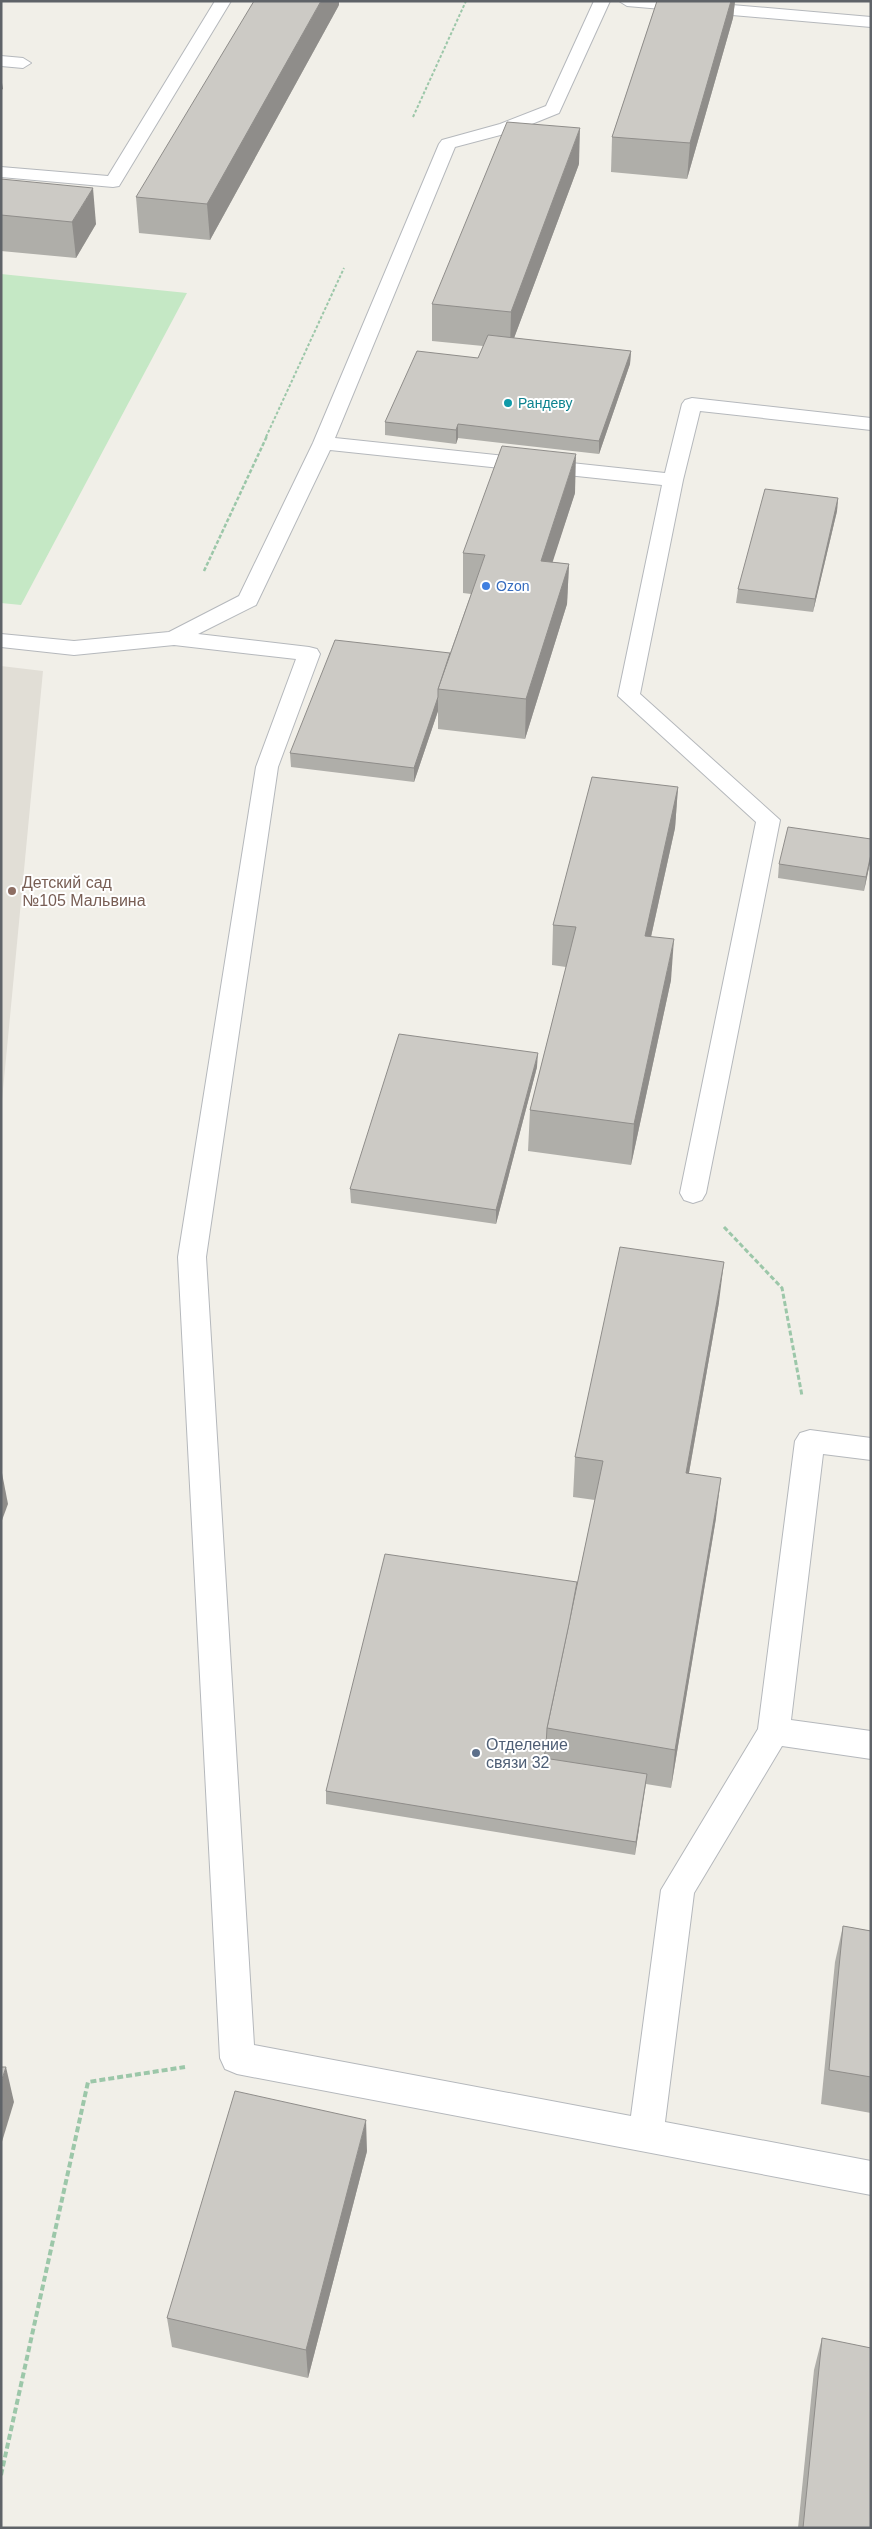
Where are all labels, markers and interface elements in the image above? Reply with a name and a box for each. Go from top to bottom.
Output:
place label: Рандеву [518,395,572,411]
marker: Рандеву [502,397,514,409]
place label: Ozon [496,578,529,594]
marker: Ozon [480,580,492,592]
place label: Детский сад №105 Мальвина [22,874,146,909]
marker: Детский сад №105 Мальвина [6,885,18,897]
place label: Отделение связи 32 [486,1736,568,1771]
marker: Отделение связи 32 [470,1747,482,1759]

